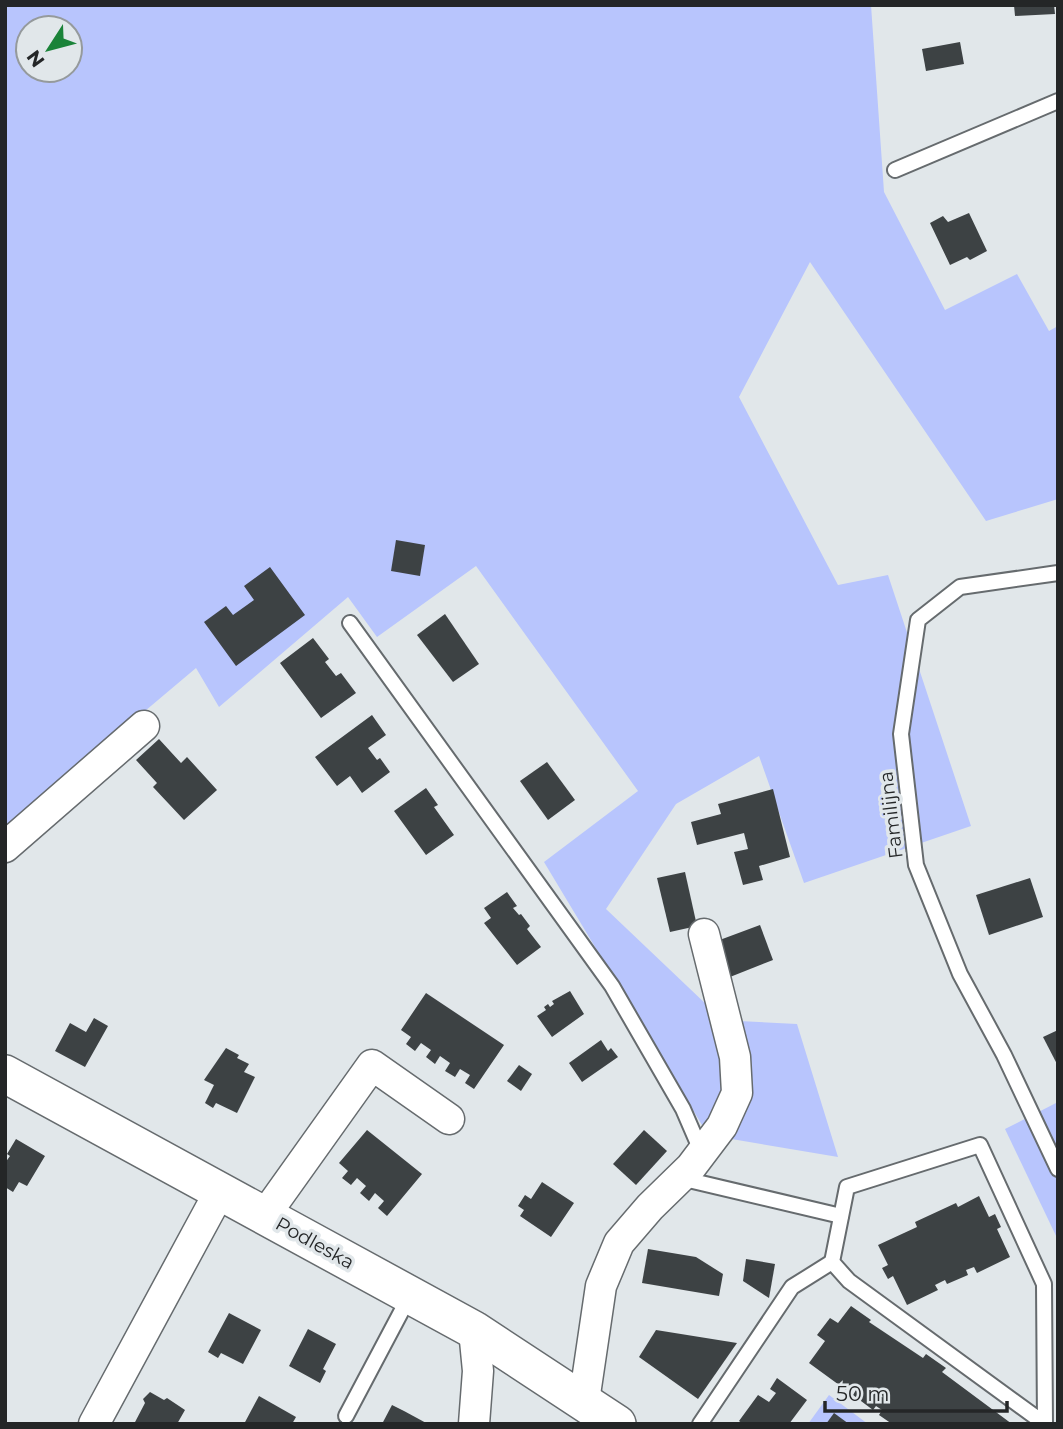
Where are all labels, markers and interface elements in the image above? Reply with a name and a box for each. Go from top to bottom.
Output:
north arrow [14,14,84,84]
text: N [22,46,49,72]
street label: Familijna [874,770,908,860]
street label: Podleska [272,1212,358,1274]
scale bar [825,1370,1007,1414]
text: 50 m [836,1381,890,1406]

